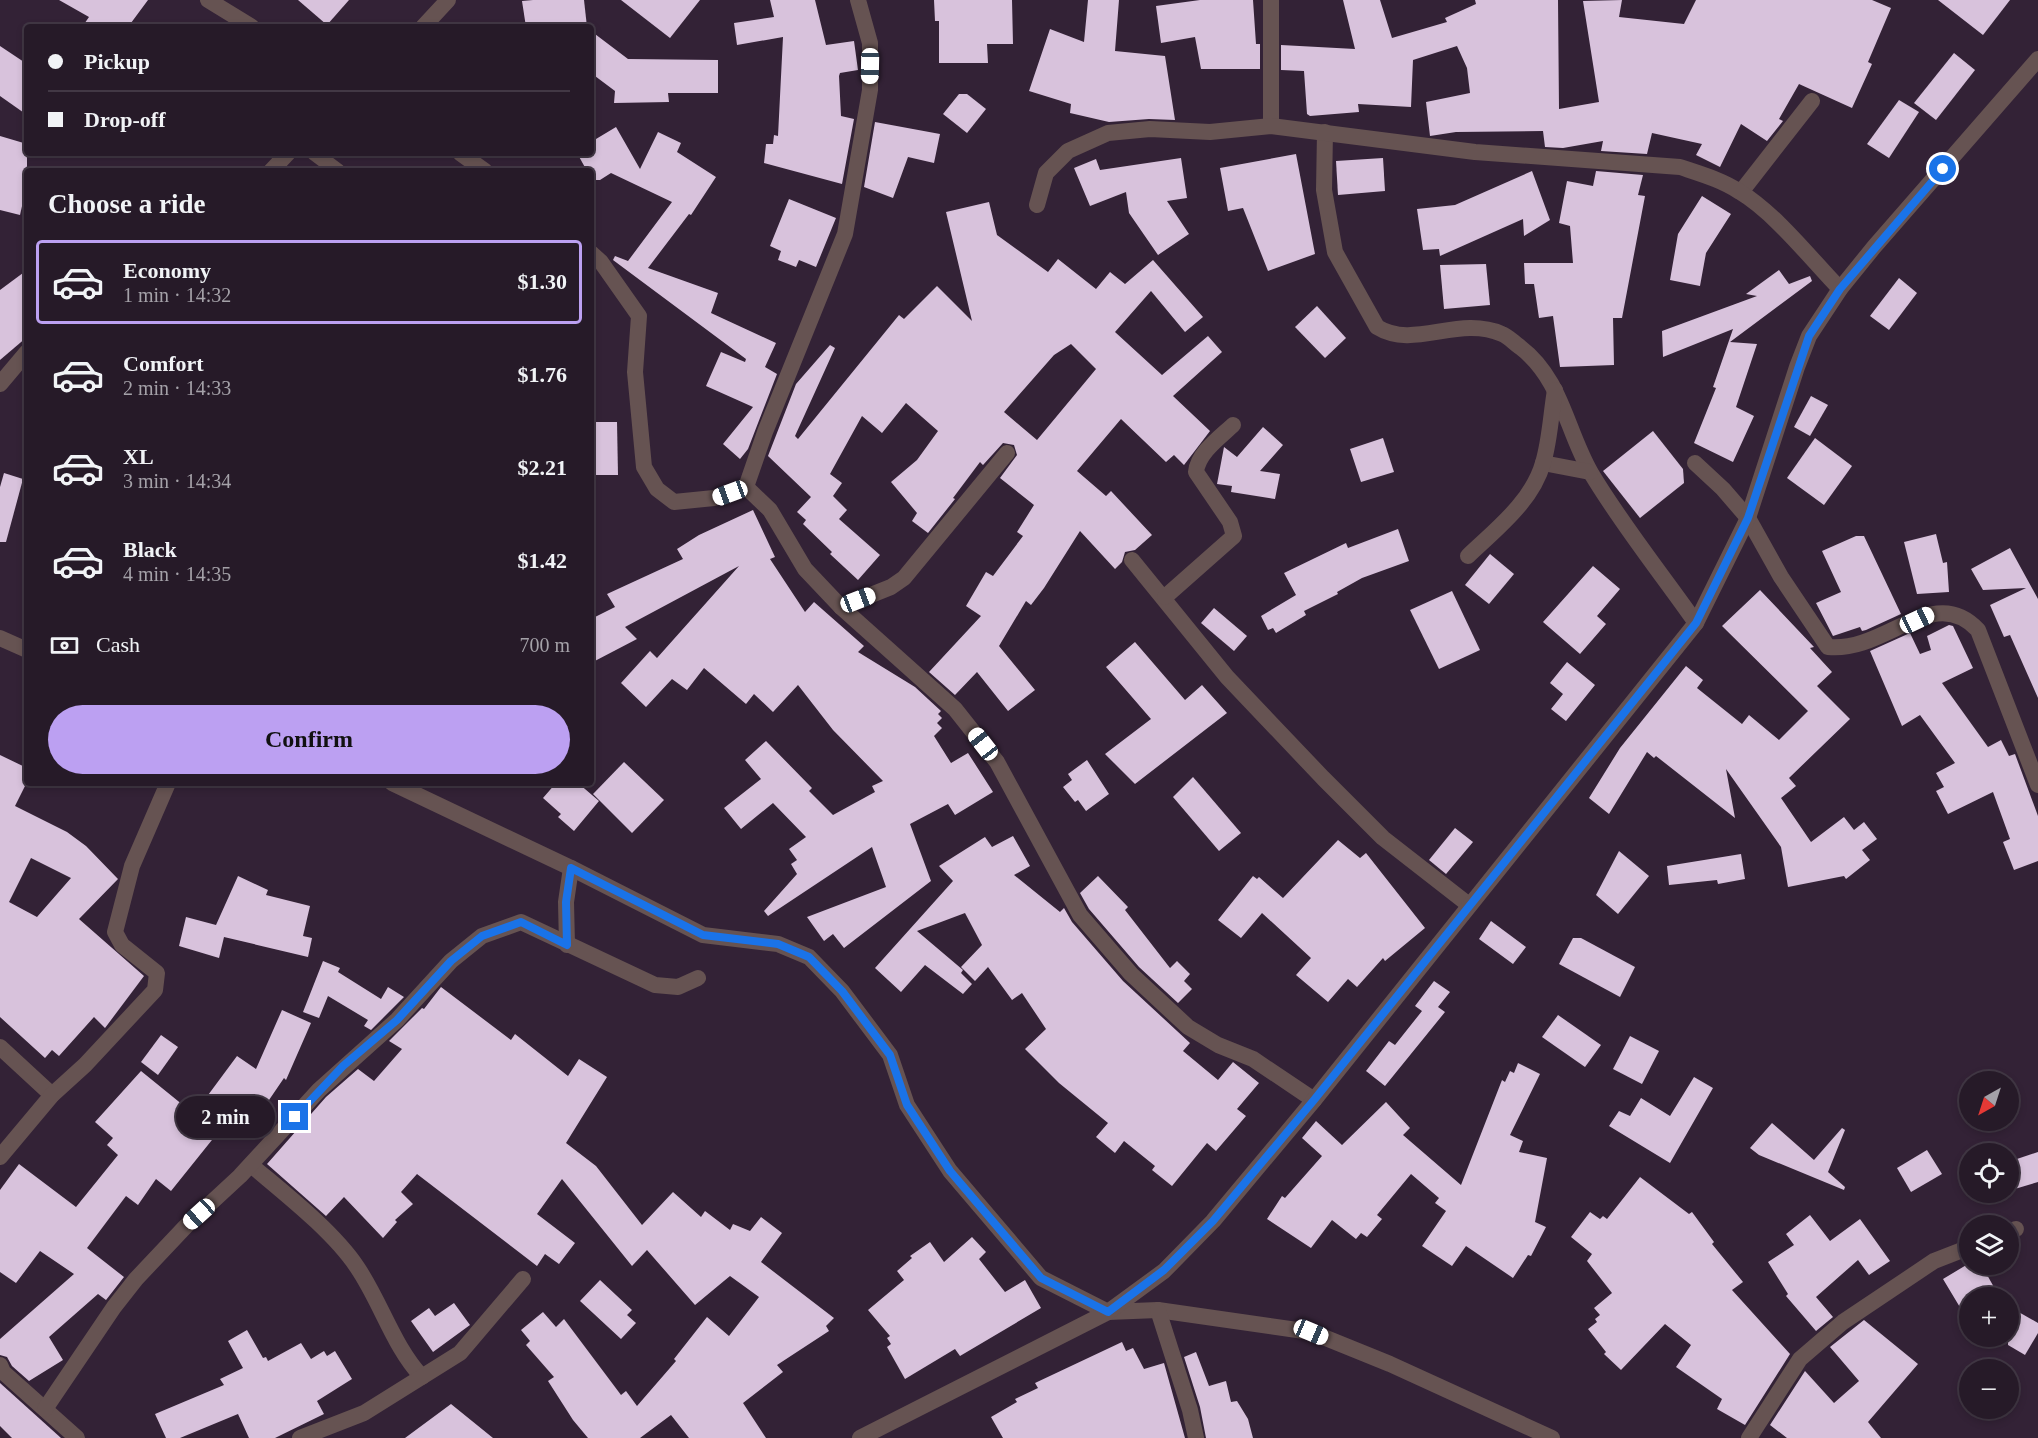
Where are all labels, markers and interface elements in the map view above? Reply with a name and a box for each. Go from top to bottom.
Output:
car [861,48,879,84]
text: Pickup [84,49,150,74]
text: Drop-off [84,107,165,132]
route start [1929,155,1956,182]
text: Choose a ride [48,189,206,219]
icon: car [51,255,105,309]
text: Economy [123,258,211,283]
text: $1.30 [518,269,567,294]
text: 1 min · 14:32 [123,284,231,306]
icon: car [51,348,105,402]
text: Comfort [123,351,204,376]
text: $1.76 [518,362,567,387]
text: 2 min · 14:33 [123,377,231,399]
icon: car [51,441,105,495]
text: XL [123,444,154,469]
text: $2.21 [518,455,567,480]
text: 3 min · 14:34 [123,470,231,492]
car [710,478,750,508]
icon: car [51,534,105,588]
text: Black [123,537,177,562]
text: $1.42 [518,548,567,573]
text: 4 min · 14:35 [123,563,231,585]
car [838,585,878,615]
car [1897,604,1937,636]
icon: cash [48,629,81,662]
text: Cash [96,632,140,657]
text: 700 m [519,634,570,656]
button: Confirm [48,705,570,774]
car [965,724,1001,764]
north arrow [1959,1071,2019,1131]
map controls [1959,1071,2019,1419]
callout: 2 min [175,1096,274,1138]
route end [281,1103,308,1130]
text: 2 min [201,1106,250,1128]
button: locate [1959,1143,2019,1203]
car [180,1195,218,1233]
button: layers [1959,1215,2019,1275]
button: + [1959,1287,2019,1347]
car [1291,1317,1331,1347]
button: − [1959,1359,2019,1419]

